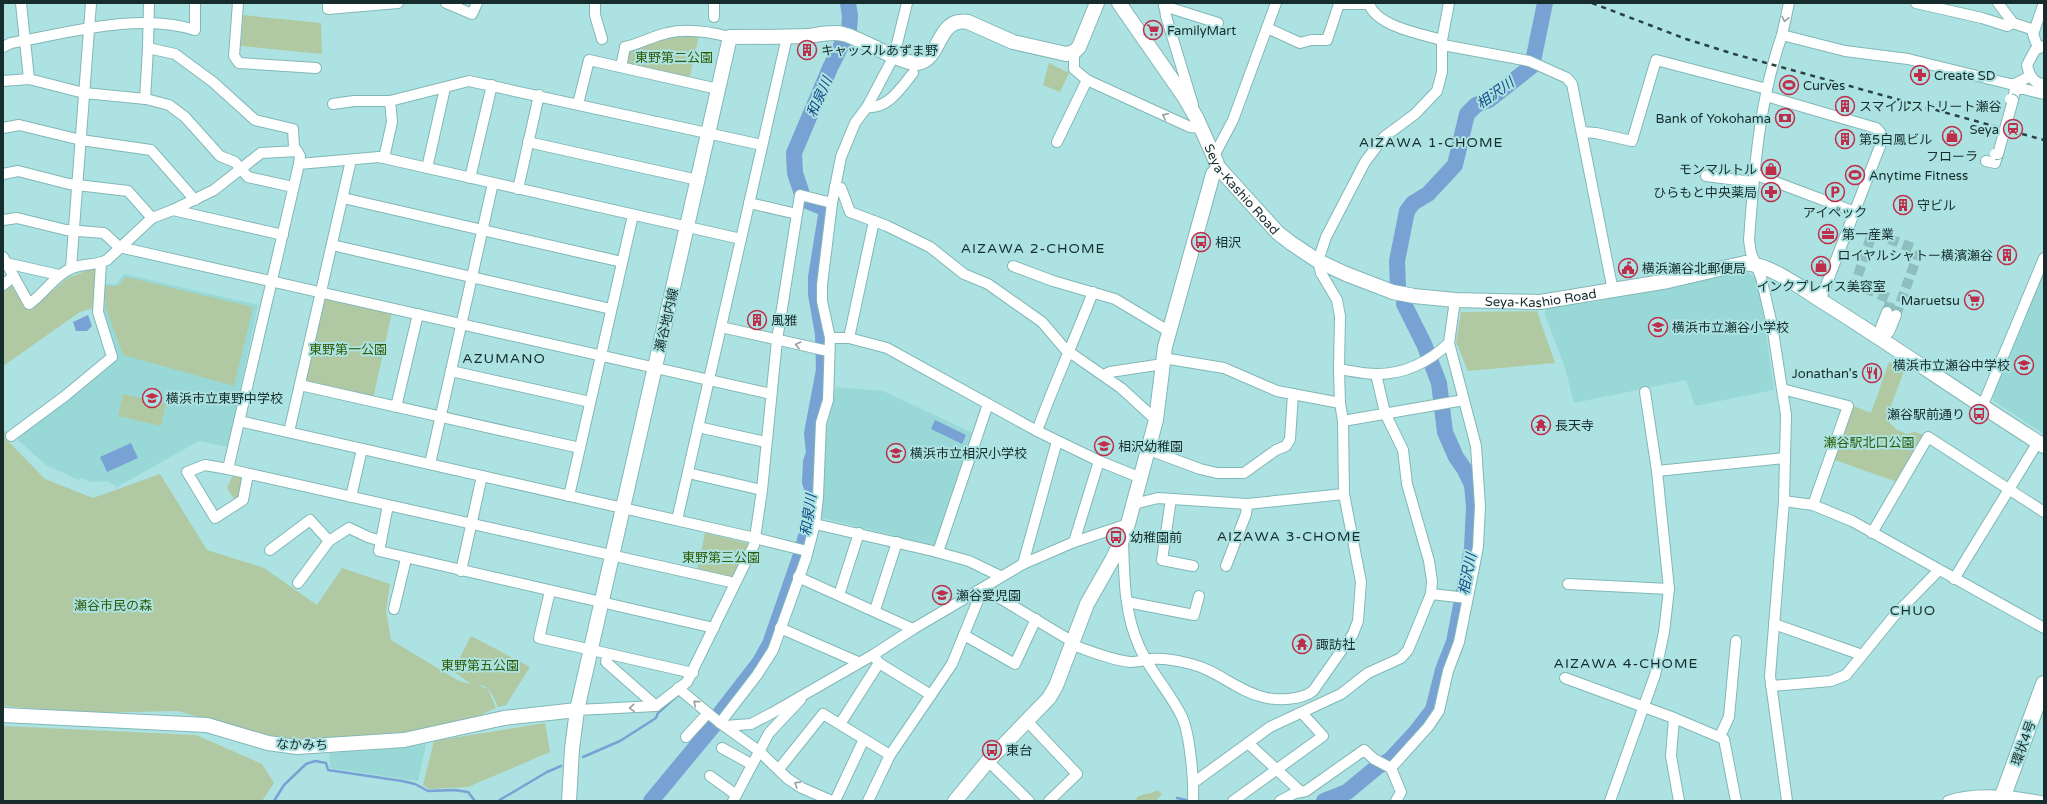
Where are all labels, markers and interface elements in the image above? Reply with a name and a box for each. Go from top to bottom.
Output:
one-way arrow [1782,16,1790,22]
supermarket icon: FamilyMart [1142,19,1164,41]
place label: FamilyMart [1167,23,1236,39]
building icon: キャッスルあずま野 [796,39,818,61]
place label: キャッスルあずま野 [821,43,938,59]
park label: 東野第二公園 [635,50,713,66]
pharmacy icon: Create SD [1909,64,1931,86]
place label: Create SD [1934,68,1996,84]
water label: 和泉川 [803,73,837,120]
water label: 相沢川 [1473,73,1519,112]
sports icon: Curves [1778,74,1800,96]
place label: Curves [1803,78,1845,94]
building icon: スマイルストリート瀬谷 [1834,95,1856,117]
place label: スマイルストリート瀬谷 [1859,99,2002,115]
bank icon: Bank of Yokohama [1774,107,1796,129]
place label: Bank of Yokohama [1656,111,1771,127]
one-way arrow [1162,113,1169,121]
station icon: Seya [2002,118,2024,140]
place label: Seya [1969,122,1999,138]
shop icon: フローラ [1941,125,1963,147]
building icon: 第5白鳳ビル [1834,128,1856,150]
place label: 第5白鳳ビル [1859,132,1932,148]
district label: AIZAWA 1-CHOME [1359,134,1503,151]
street label: Seya-Kashio Road [1200,142,1282,238]
place label: フローラ [1926,149,1978,165]
shop icon: モンマルトル [1760,158,1782,180]
place label: モンマルトル [1679,162,1757,178]
sports icon: Anytime Fitness [1844,164,1866,186]
place label: Anytime Fitness [1869,168,1968,184]
pharmacy icon: ひらもと中央薬局 [1760,181,1782,203]
parking icon: アイペック [1824,181,1846,203]
place label: ひらもと中央薬局 [1653,185,1757,201]
building icon: 守ビル [1892,194,1914,216]
place label: 守ビル [1917,198,1956,214]
place label: アイペック [1803,205,1867,221]
office icon: 第一産業 [1817,223,1839,245]
place label: 第一産業 [1842,227,1894,243]
bus stop icon: 相沢 [1190,231,1212,253]
place label: 相沢 [1215,235,1241,251]
district label: AIZAWA 2-CHOME [961,240,1105,257]
building icon: ロイヤルシャトー横濱瀬谷 [1996,244,2018,266]
place label: ロイヤルシャトー横濱瀬谷 [1837,248,1993,264]
shop icon: インクプレイス美容室 [1810,255,1832,277]
public building icon: 横浜瀬谷北郵便局 [1617,257,1639,279]
place label: 横浜瀬谷北郵便局 [1642,261,1746,277]
place label: インクプレイス美容室 [1756,279,1886,295]
street label: Seya-Kashio Road [1485,286,1598,311]
street label: 瀬谷地内線 [652,287,682,354]
supermarket icon: Maruetsu [1963,289,1985,311]
place label: Maruetsu [1901,293,1960,309]
building icon: 風雅 [746,309,768,331]
place label: 風雅 [771,313,797,329]
school or university icon: 横浜市立瀬谷小学校 [1647,316,1669,338]
place label: 横浜市立瀬谷小学校 [1672,320,1789,336]
one-way arrow [795,341,801,349]
park label: 東野第一公園 [309,342,387,358]
district label: AZUMANO [462,350,546,367]
school or university icon: 横浜市立瀬谷中学校 [2013,354,2035,376]
place label: 横浜市立瀬谷中学校 [1893,358,2010,374]
restaurant icon: Jonathan's [1861,362,1883,384]
place label: Jonathan's [1792,366,1858,382]
school or university icon: 横浜市立東野中学校 [141,387,163,409]
place label: 横浜市立東野中学校 [166,391,283,407]
bus stop icon: 瀬谷駅前通り [1968,403,1990,425]
place label: 瀬谷駅前通り [1887,407,1965,423]
temple icon: 長天寺 [1530,414,1552,436]
place label: 長天寺 [1555,418,1594,434]
school or university icon: 相沢幼稚園 [1093,435,1115,457]
park label: 瀬谷駅北口公園 [1823,435,1915,451]
place label: 相沢幼稚園 [1118,439,1183,455]
school or university icon: 横浜市立相沢小学校 [885,442,907,464]
place label: 横浜市立相沢小学校 [910,446,1027,462]
water label: 和泉川 [797,491,820,537]
bus stop icon: 幼稚園前 [1105,526,1127,548]
district label: AIZAWA 3-CHOME [1217,528,1361,545]
place label: 幼稚園前 [1130,530,1182,546]
park label: 東野第三公園 [682,550,760,566]
water label: 相沢川 [1455,550,1480,596]
school or university icon: 瀬谷愛児園 [931,584,953,606]
place label: 瀬谷愛児園 [956,588,1021,604]
park label: 瀬谷市民の森 [74,598,152,614]
district label: CHUO [1890,602,1936,619]
temple icon: 諏訪社 [1291,633,1313,655]
place label: 諏訪社 [1316,637,1355,653]
district label: AIZAWA 4-CHOME [1554,655,1698,672]
park label: 東野第五公園 [441,658,519,674]
one-way arrow [694,701,701,708]
one-way arrow [629,703,635,712]
street label: 環状4号 [2008,718,2040,768]
street label: なかみち [276,737,328,753]
bus stop icon: 東台 [981,739,1003,761]
place label: 東台 [1006,743,1032,759]
one-way arrow [794,782,801,789]

